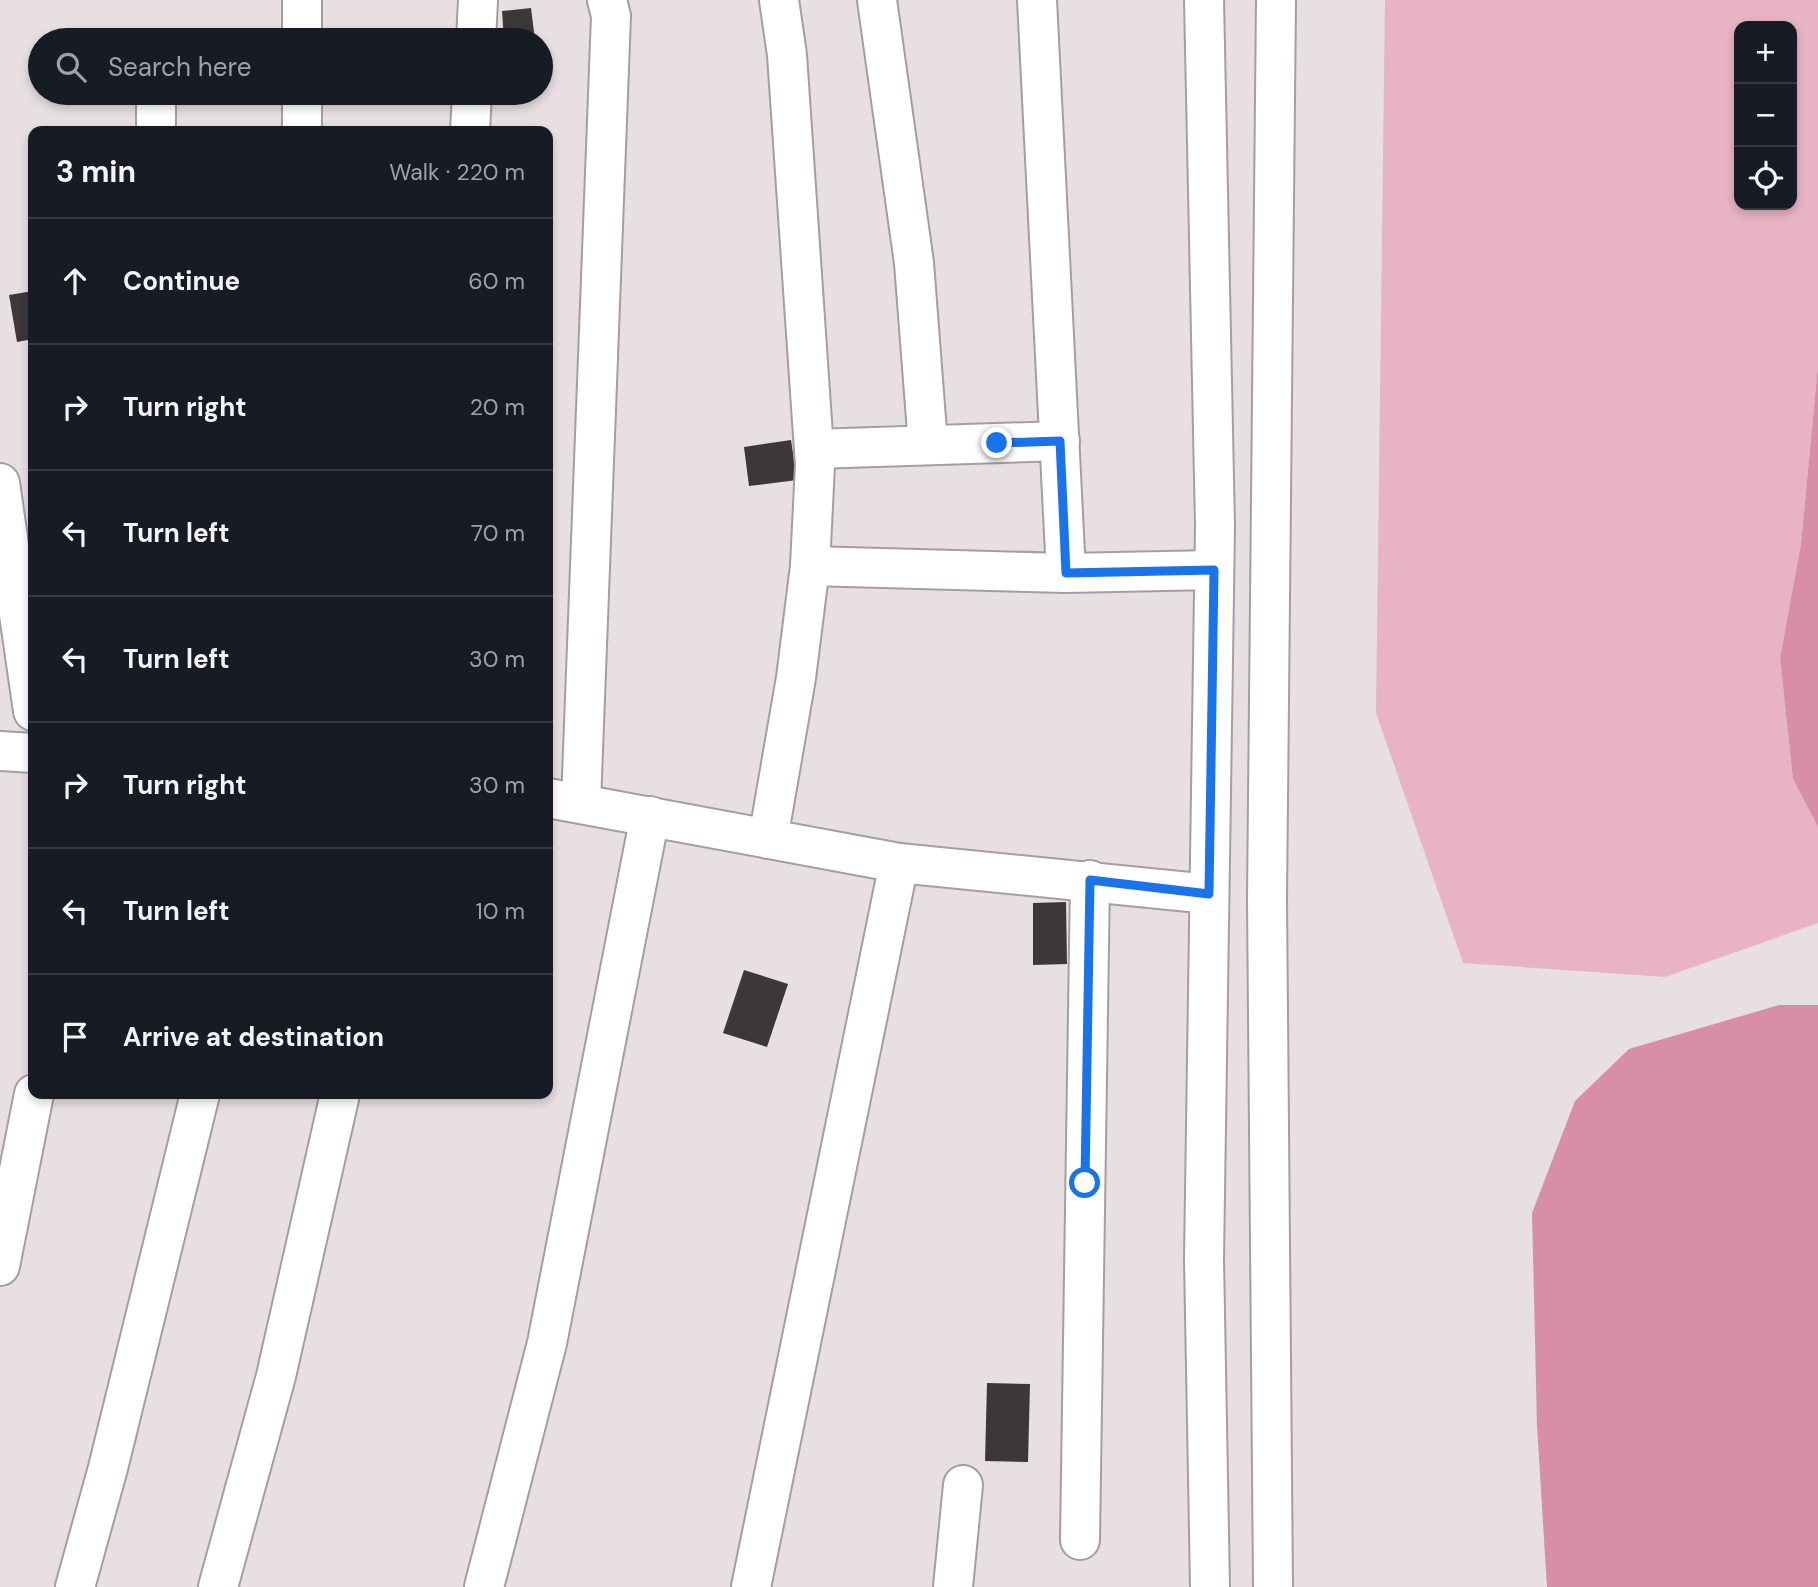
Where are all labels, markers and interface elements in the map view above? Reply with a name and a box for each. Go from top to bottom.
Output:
map controls [1734,21,1797,210]
button: + [1734,21,1797,84]
search box [28,28,553,105]
icon: search [52,48,90,86]
text: Search here [108,50,251,84]
button: − [1734,84,1797,147]
button: locate [1734,147,1797,210]
text: 3 min [56,152,136,191]
text: Walk · 220 m [389,157,525,187]
icon: ahead [56,262,94,300]
text: Continue [123,264,240,298]
text: 60 m [468,266,525,296]
icon: right [56,388,94,426]
text: Turn right [123,390,247,424]
text: 20 m [470,392,525,422]
route end [981,427,1012,458]
icon: left [56,514,94,552]
text: Turn left [123,516,230,550]
text: 70 m [471,518,525,548]
icon: left [56,640,94,678]
text: Turn left [123,642,230,676]
text: 30 m [469,644,525,674]
icon: right [56,766,94,804]
text: Turn right [123,768,247,802]
text: 30 m [469,770,525,800]
icon: left [56,892,94,930]
text: Turn left [123,894,230,928]
text: 10 m [475,896,525,926]
icon: arrive [56,1018,94,1056]
text: Arrive at destination [123,1020,384,1054]
route start [1069,1167,1100,1198]

